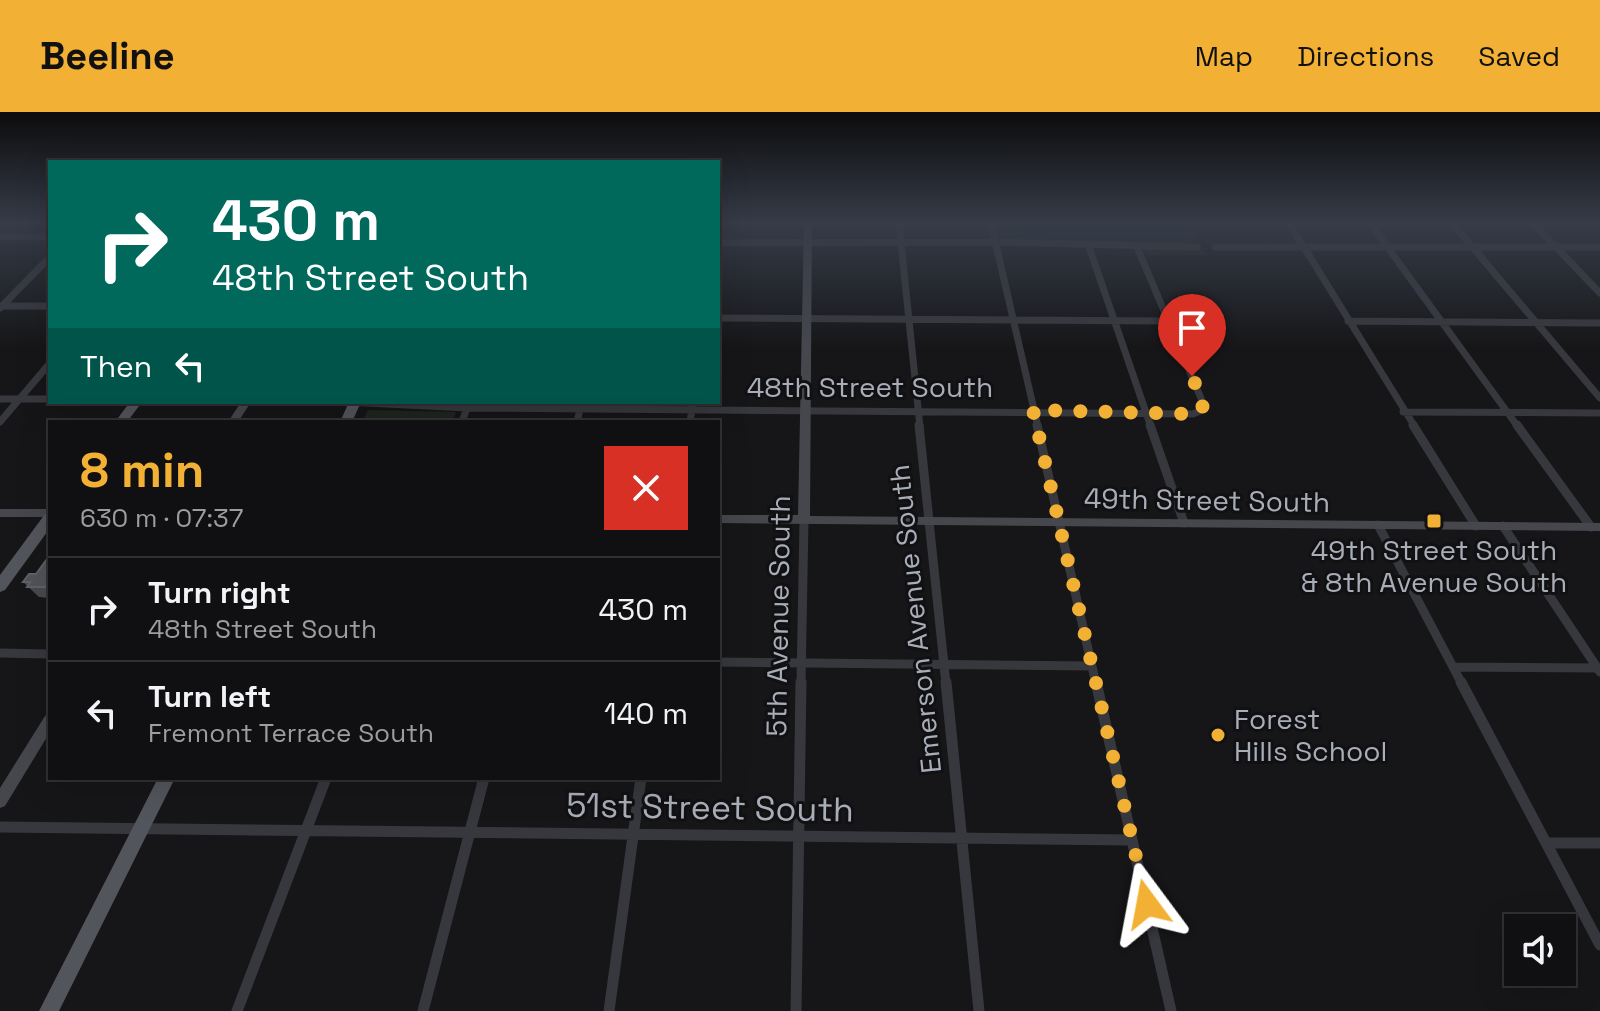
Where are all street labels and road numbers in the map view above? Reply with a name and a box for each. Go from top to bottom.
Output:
street label: 48th Street South [747,369,993,405]
street label: Emerson Avenue South [881,463,949,775]
street label: 49th Street South [1084,480,1330,520]
street label: 5th Avenue South [758,495,798,737]
street label: 51st Street South [566,783,854,832]

